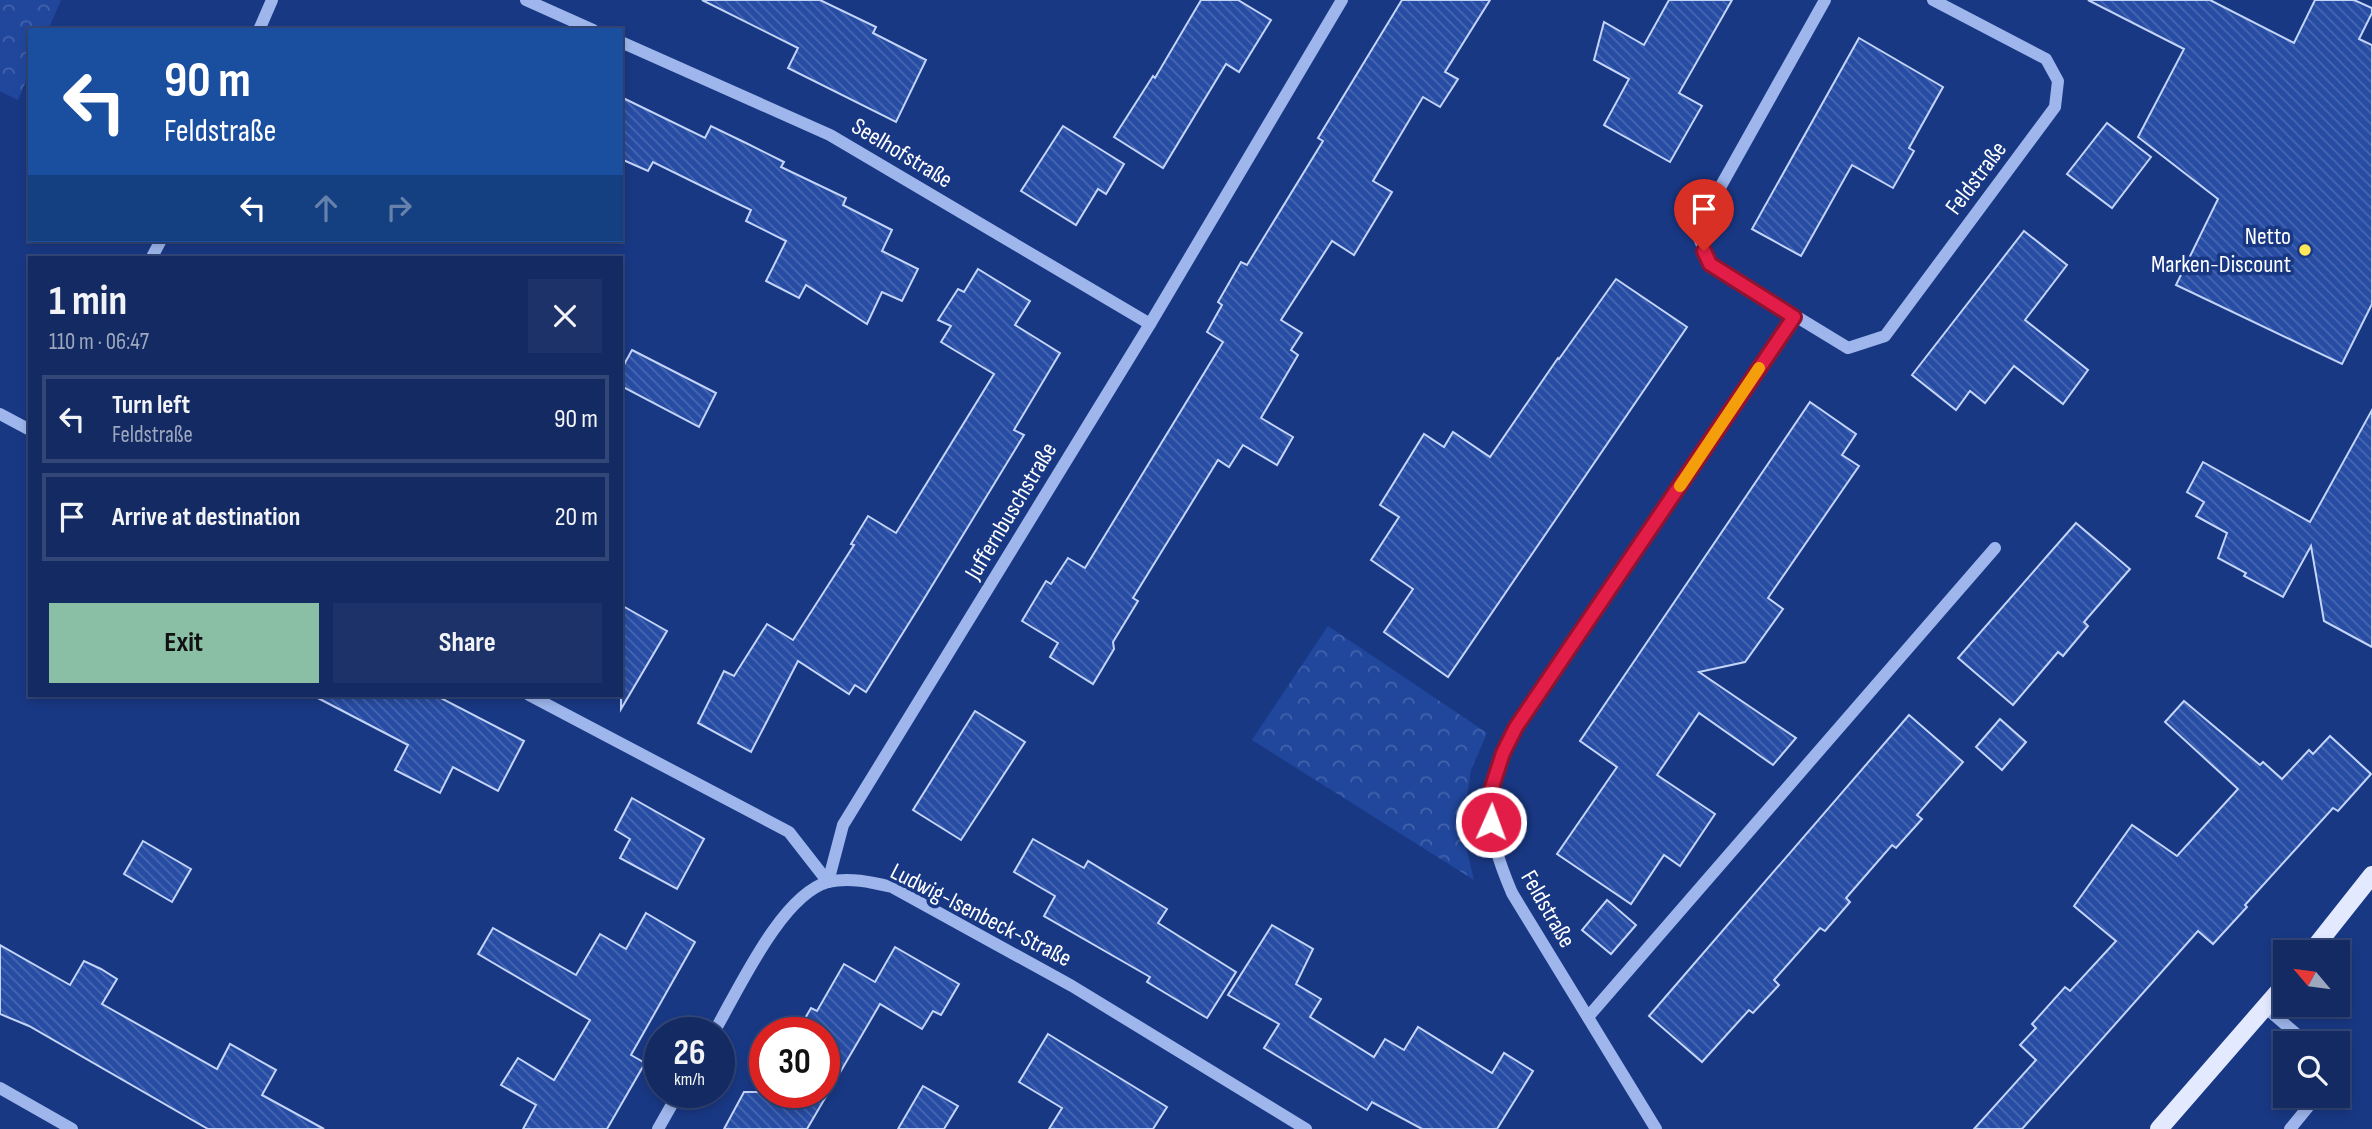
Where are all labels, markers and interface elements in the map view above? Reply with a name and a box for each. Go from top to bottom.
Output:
text: 90 m [164,52,251,111]
icon: left [49,56,140,147]
text: Feldstraße [164,112,276,151]
street label: Seelhofstraße [846,112,958,194]
street label: Feldstraße [1939,136,2013,220]
pin [1674,179,1734,251]
icon: left [234,189,272,227]
icon: ahead [307,189,345,227]
icon: right [380,189,418,227]
icon: arrive [1685,190,1723,228]
place label: Netto Marken-Discount [2151,222,2291,279]
marker: Netto Marken-Discount [2297,242,2313,258]
text: 1 min [49,276,127,327]
button: close [528,279,602,353]
text: 110 m · 06:47 [49,328,149,356]
text: Turn left [112,390,190,421]
icon: left [53,400,91,438]
text: 90 m [554,404,598,435]
text: Feldstraße [112,421,193,449]
street label: Juffernbuschstraße [958,437,1063,586]
icon: arrive [53,498,91,536]
text: Arrive at destination [112,502,300,533]
text: 20 m [555,502,598,533]
button: Exit [49,603,319,683]
button: Share [333,603,602,683]
position arrow [1454,785,1528,859]
street label: Ludwig-Isenbeck-Straße [886,857,1076,973]
street label: Feldstraße [1514,865,1582,953]
north arrow [2273,940,2350,1017]
map controls [2273,940,2350,1108]
speed limit sign: 30 [749,1017,840,1108]
button: search [2273,1031,2350,1108]
text: 26 [674,1032,705,1075]
text: km/h [674,1069,705,1090]

